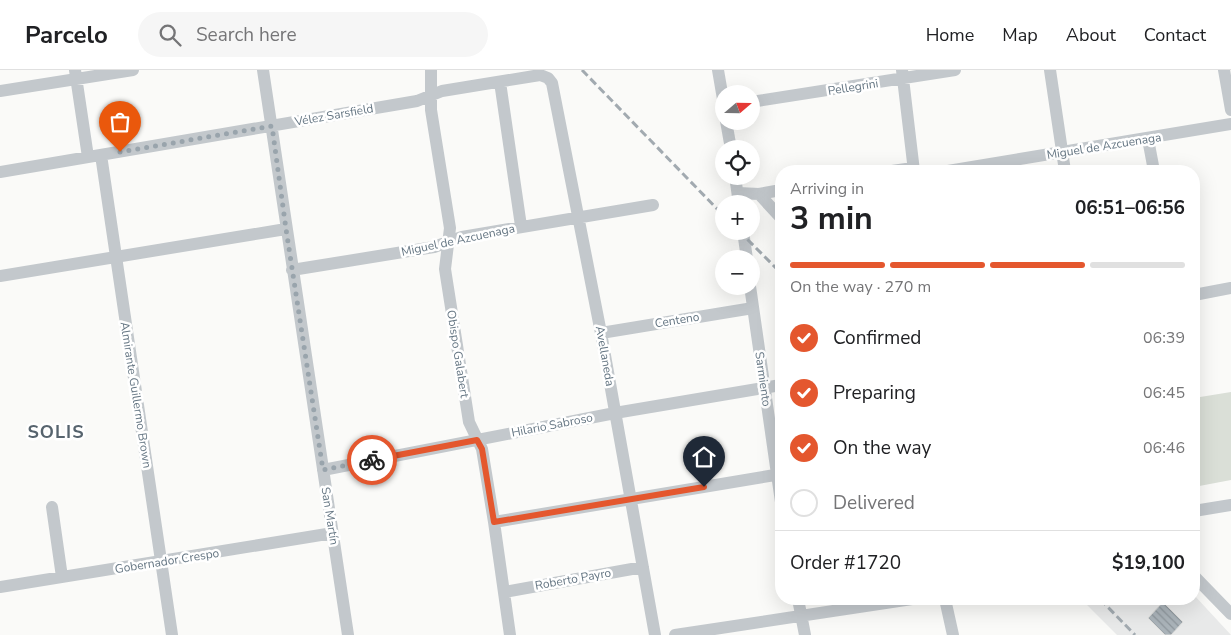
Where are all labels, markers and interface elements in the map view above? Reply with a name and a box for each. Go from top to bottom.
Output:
search box [138,12,488,57]
text: Parcelo [25,19,108,51]
icon: search [156,21,184,49]
text: Search here [196,22,297,48]
text: Home [926,23,974,47]
text: Map [1002,23,1038,47]
text: About [1066,23,1116,47]
text: Contact [1144,23,1206,47]
street label: Pellegrini [827,75,879,99]
north arrow [715,85,760,130]
map controls [715,85,760,295]
street label: Vélez Sarsfield [292,100,375,130]
pin [99,101,141,152]
icon: bag [106,108,134,136]
street label: Miguel de Azcuenaga [1046,129,1162,163]
button: locate [715,140,760,185]
text: Arriving in [790,178,864,200]
button: + [715,195,760,240]
text: 06:51–06:56 [1075,195,1185,221]
text: 3 min [790,197,873,240]
street label: Miguel de Azcuenaga [400,220,516,260]
button: − [715,250,760,295]
text: On the way · 270 m [790,276,931,298]
street label: Obispo Galabert [443,309,473,400]
street label: Centeno [654,309,701,331]
street label: Almirante Guillermo Brown [117,321,155,469]
icon: check [790,324,818,352]
street label: Avellaneda [592,325,618,387]
text: Confirmed [833,325,921,351]
text: 06:39 [1143,327,1185,349]
street label: Sarmiento [751,351,775,408]
icon: check [790,379,818,407]
text: Preparing [833,380,916,406]
text: 06:45 [1143,382,1185,404]
street label: Hilario Sabroso [510,409,594,441]
district label: SOLIS [27,420,85,444]
icon: check [790,434,818,462]
courier [347,435,397,485]
text: On the way [833,435,931,461]
pin [683,436,725,487]
text: 06:46 [1143,437,1185,459]
icon: home [690,443,718,471]
icon: bike [358,446,386,474]
street label: San Martín [318,486,342,546]
text: Delivered [833,490,915,516]
street label: Gobernador Crespo [114,545,221,577]
text: Order #1720 [790,550,901,576]
text: $19,100 [1112,550,1185,576]
street label: Roberto Payro [534,564,613,594]

